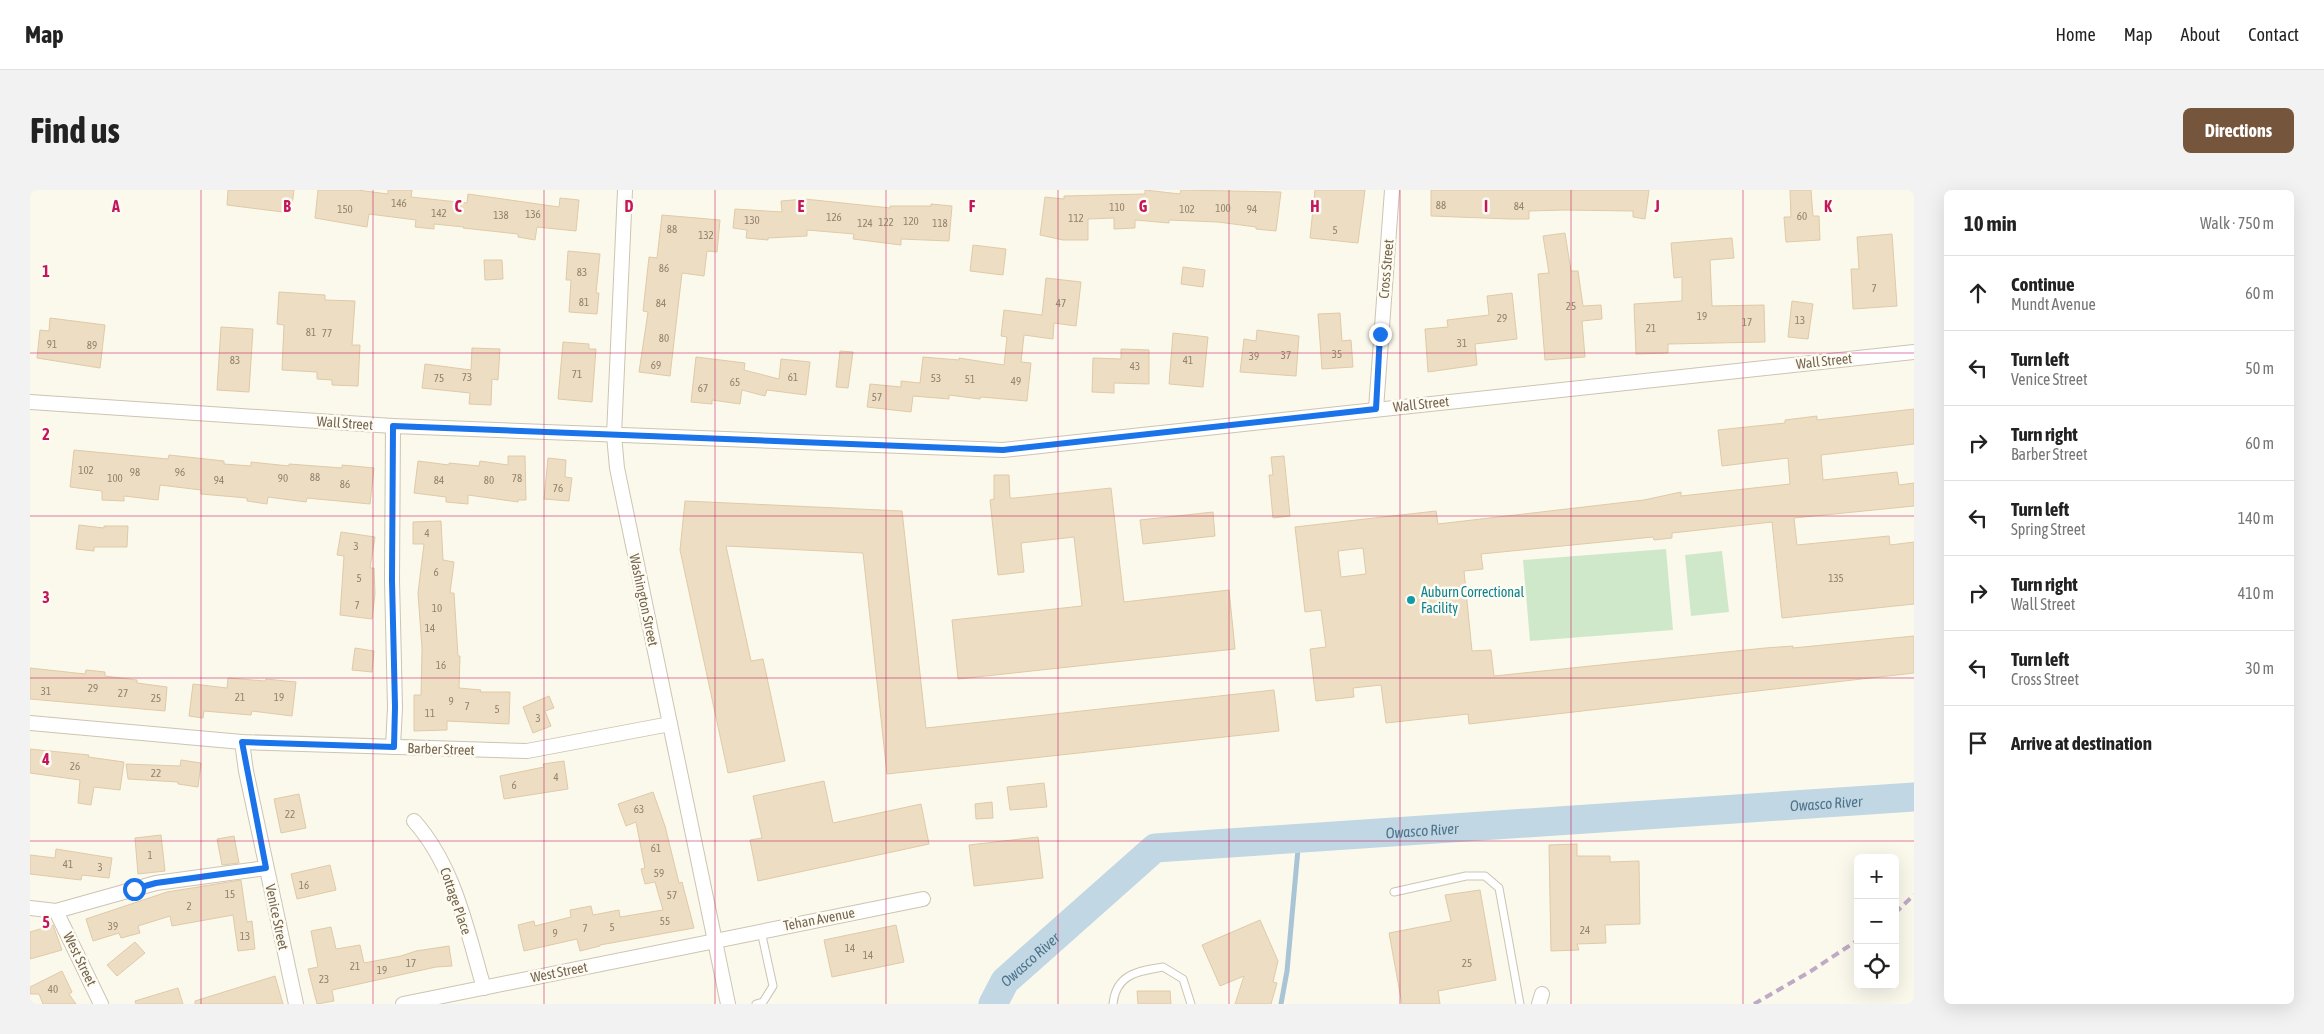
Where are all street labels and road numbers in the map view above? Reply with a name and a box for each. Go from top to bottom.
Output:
street label: Cross Street [1375,239,1397,299]
street label: Wall Street [1795,350,1853,372]
street label: Wall Street [1392,393,1450,415]
street label: Wall Street [316,413,374,433]
street label: Washington Street [626,552,662,648]
street label: Barber Street [407,740,475,758]
street label: Cottage Place [437,865,475,937]
street label: Venice Street [262,883,292,951]
street label: Tehan Avenue [782,904,856,934]
street label: West Street [60,930,100,988]
street label: West Street [529,959,589,985]

